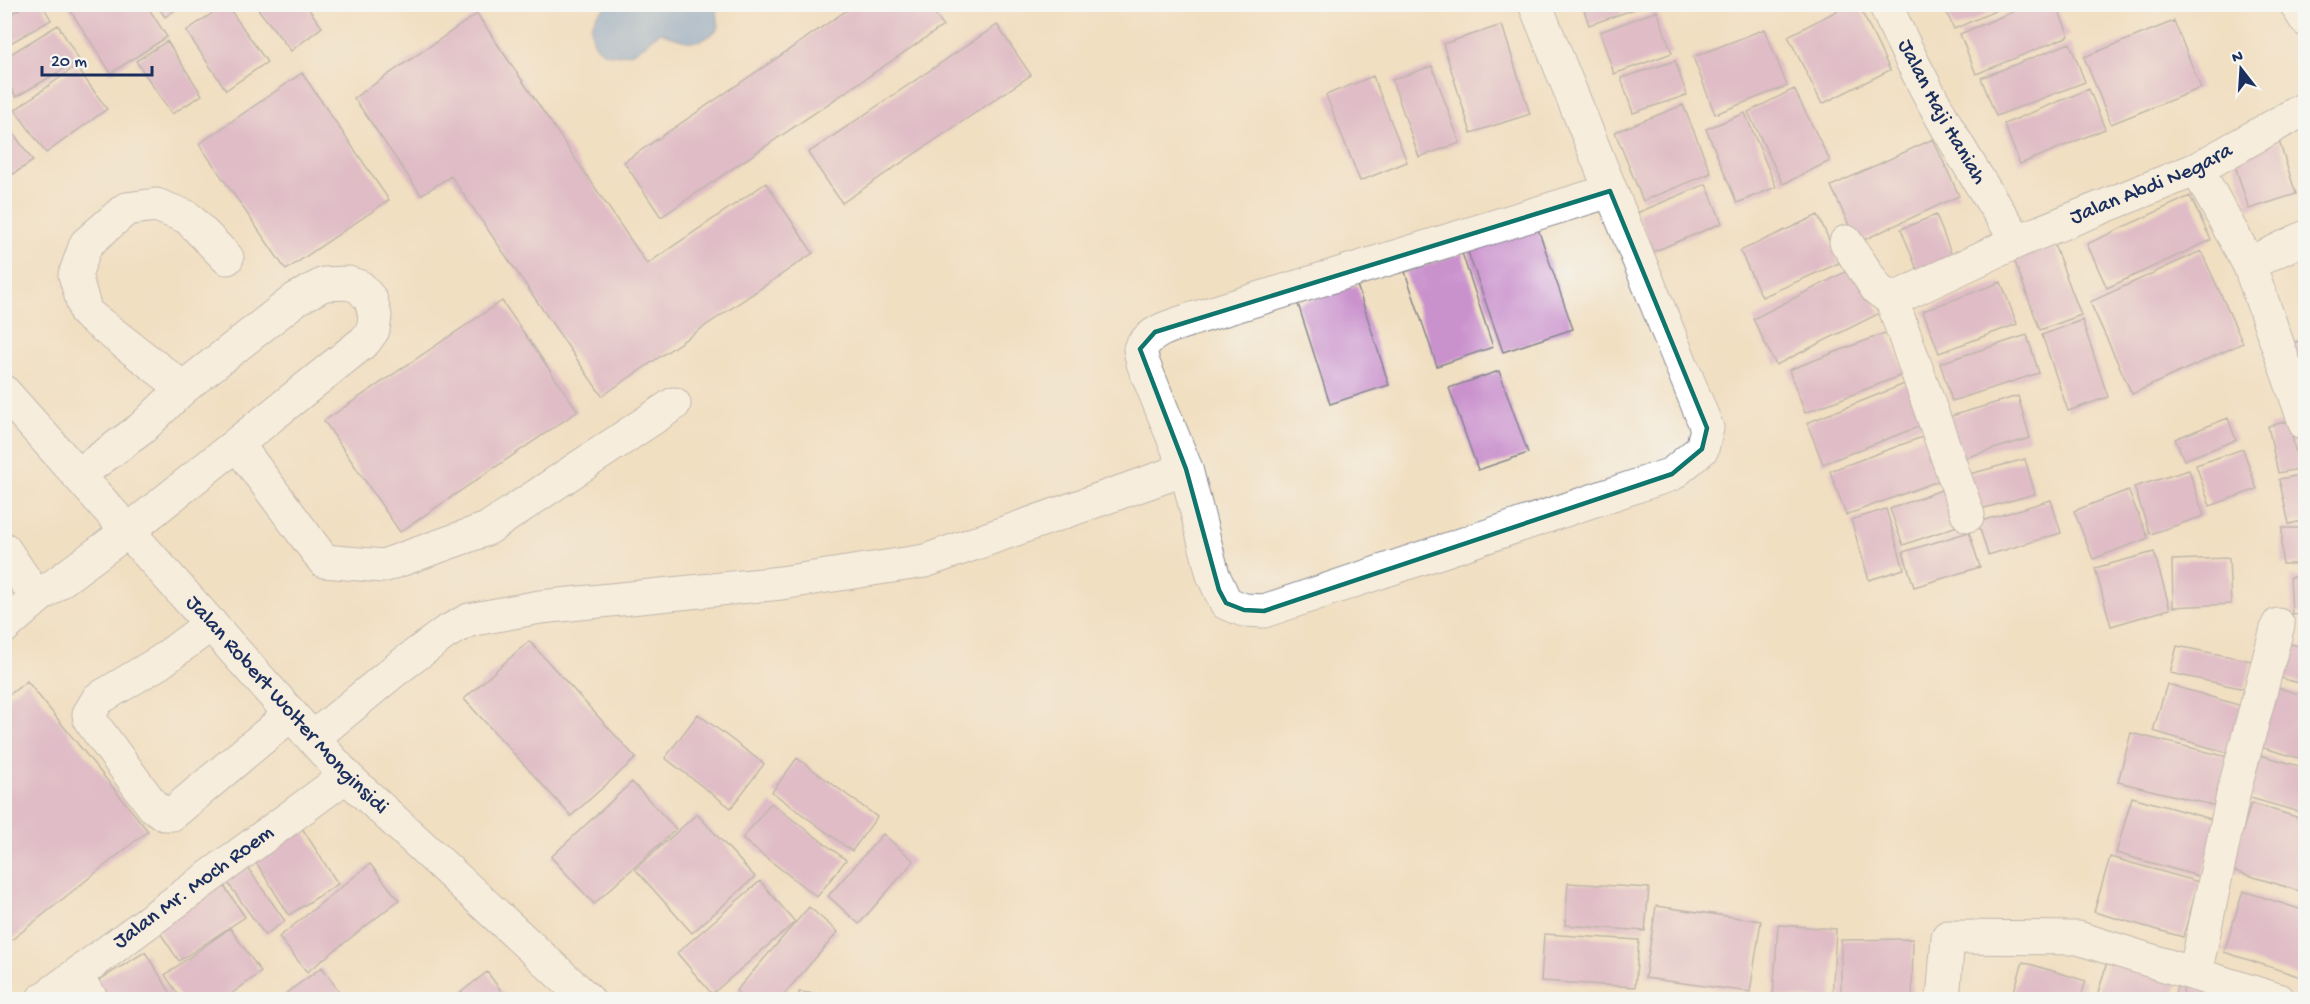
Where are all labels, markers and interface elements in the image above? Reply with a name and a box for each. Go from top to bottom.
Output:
street label: Jalan Haji Haniah [1891,36,1991,190]
scale bar [42,39,152,77]
north arrow [2211,39,2271,99]
text: N [2230,47,2246,69]
text: 20 m [51,52,87,73]
street label: Jalan Abdi Negara [2067,138,2238,232]
street label: Jalan Robert Wolter Monginsidi [179,591,393,821]
street label: Jalan Mr. Moch Roem [109,820,280,956]

